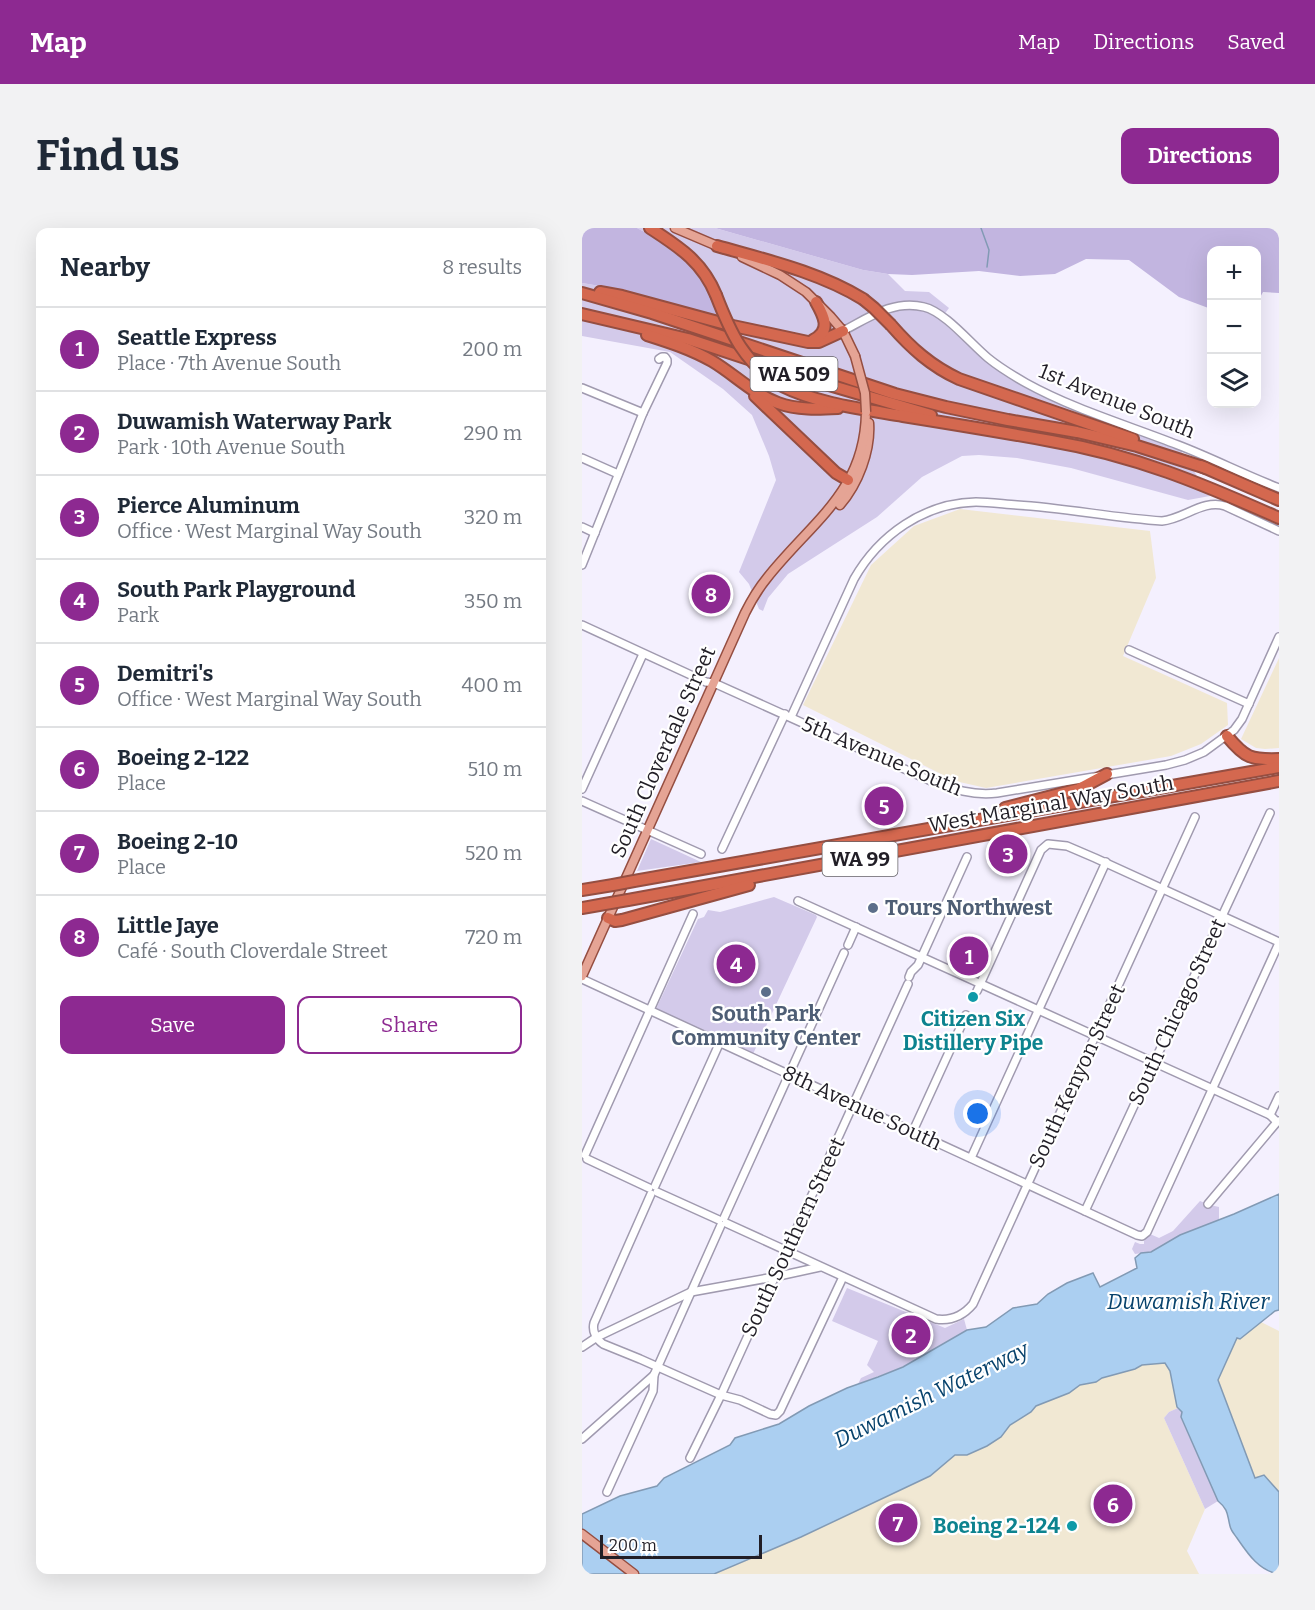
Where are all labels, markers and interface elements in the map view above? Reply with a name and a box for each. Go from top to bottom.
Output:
text: Map [30,26,87,59]
text: Map [1018,29,1060,55]
text: Directions [1093,29,1194,55]
text: Saved [1227,29,1285,55]
button: Directions [1121,128,1279,184]
text: Find us [36,131,180,181]
map controls [1207,246,1261,408]
button: + [1207,246,1261,300]
text: Nearby [60,252,150,283]
text: 8 results [442,255,522,279]
button: − [1207,300,1261,354]
text: Seattle Express [117,324,277,351]
text: 1 [75,337,84,361]
text: 200 m [462,337,522,361]
text: Place · 7th Avenue South [117,351,341,375]
button: layers [1207,354,1261,408]
road number: WA 509 [750,357,838,391]
street label: 1st Avenue South [1035,358,1199,444]
text: Duwamish Waterway Park [117,408,392,435]
text: 2 [74,421,85,445]
text: 290 m [464,421,522,445]
text: Park · 10th Avenue South [117,435,345,459]
text: Pierce Aluminum [117,492,300,519]
text: 3 [74,505,85,529]
text: 320 m [464,505,522,529]
text: Office · West Marginal Way South [117,519,422,543]
pin: 8 [692,572,730,616]
text: South Park Playground [117,576,356,603]
text: 4 [73,589,86,613]
text: 350 m [464,589,522,613]
text: Park [117,603,159,627]
street label: South Cloverdale Street [605,642,721,862]
text: Demitri's [117,660,213,687]
text: 5 [74,673,85,697]
text: 400 m [462,673,522,697]
text: Office · West Marginal Way South [117,687,422,711]
street label: 5th Avenue South [798,710,966,802]
text: Boeing 2-122 [117,744,249,771]
text: 6 [74,757,85,781]
text: 510 m [468,757,522,781]
street label: West Marginal Way South [926,770,1176,838]
text: Place [117,771,166,795]
pin: 5 [864,784,904,828]
text: Boeing 2-10 [117,828,238,855]
pin: 3 [988,832,1028,876]
text: 7 [74,841,85,865]
text: 520 m [465,841,522,865]
road number: WA 99 [822,842,898,876]
text: Place [117,855,166,879]
place label: Tours Northwest [885,895,1053,921]
marker: Tours Northwest [866,901,880,915]
text: Little Jaye [117,912,219,939]
street label: South Chicago Street [1122,914,1232,1110]
text: 8 [73,925,86,949]
text: 720 m [465,925,522,949]
pin: 1 [950,934,988,978]
text: Café · South Cloverdale Street [117,939,388,963]
pin: 4 [716,942,756,986]
street label: South Kenyon Street [1023,980,1131,1172]
marker: South Park Community Center [759,985,773,999]
marker: Citizen Six Distillery Pipe [966,990,980,1004]
button: Save [60,996,285,1054]
button: Share [297,996,522,1054]
place label: South Park Community Center [671,1001,861,1051]
place label: Citizen Six Distillery Pipe [903,1006,1043,1056]
street label: 8th Avenue South [778,1060,946,1156]
your location [963,1099,992,1128]
street label: South Southern Street [735,1133,851,1341]
water label: Duwamish River [1107,1288,1270,1315]
pin: 2 [892,1312,930,1358]
water label: Duwamish Waterway [830,1335,1034,1453]
pin: 6 [1094,1482,1132,1526]
pin: 7 [878,1500,918,1546]
place label: Boeing 2-124 [933,1513,1060,1539]
marker: Boeing 2-124 [1065,1519,1079,1533]
scale bar [600,1532,762,1560]
text: 200 m [609,1536,657,1555]

